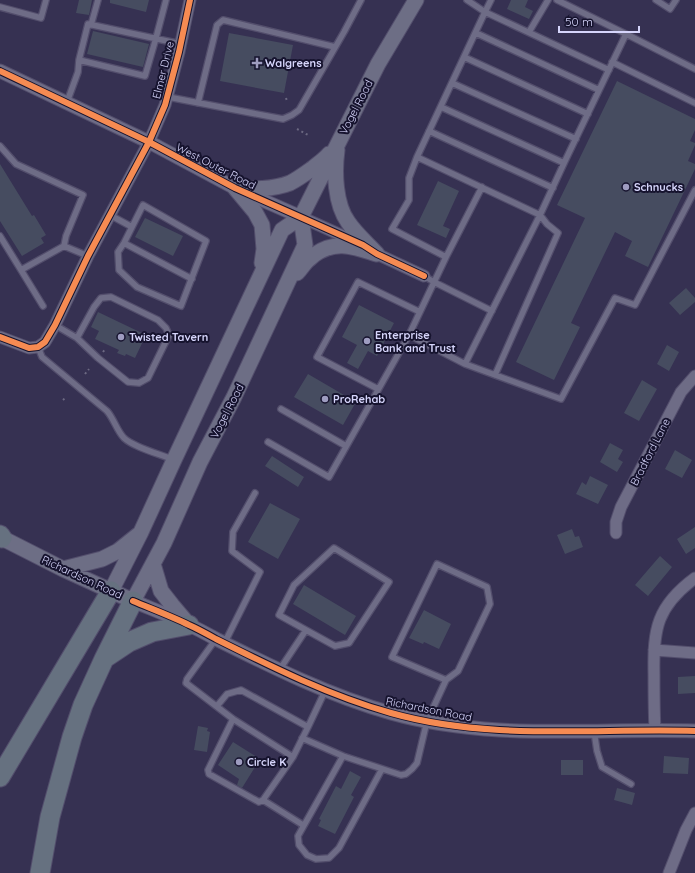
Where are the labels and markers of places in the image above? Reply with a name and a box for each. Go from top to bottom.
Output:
place label: Walgreens [265,56,321,70]
marker: Walgreens [252,58,262,68]
place label: Schnucks [634,180,683,194]
marker: Schnucks [621,182,631,192]
place label: Enterprise Bank and Trust [375,328,456,355]
place label: Twisted Tavern [129,330,208,344]
marker: Twisted Tavern [116,332,126,342]
marker: Enterprise Bank and Trust [362,336,372,346]
place label: ProRehab [333,392,385,406]
marker: ProRehab [320,394,330,404]
place label: Circle K [247,755,286,769]
marker: Circle K [234,757,244,767]

